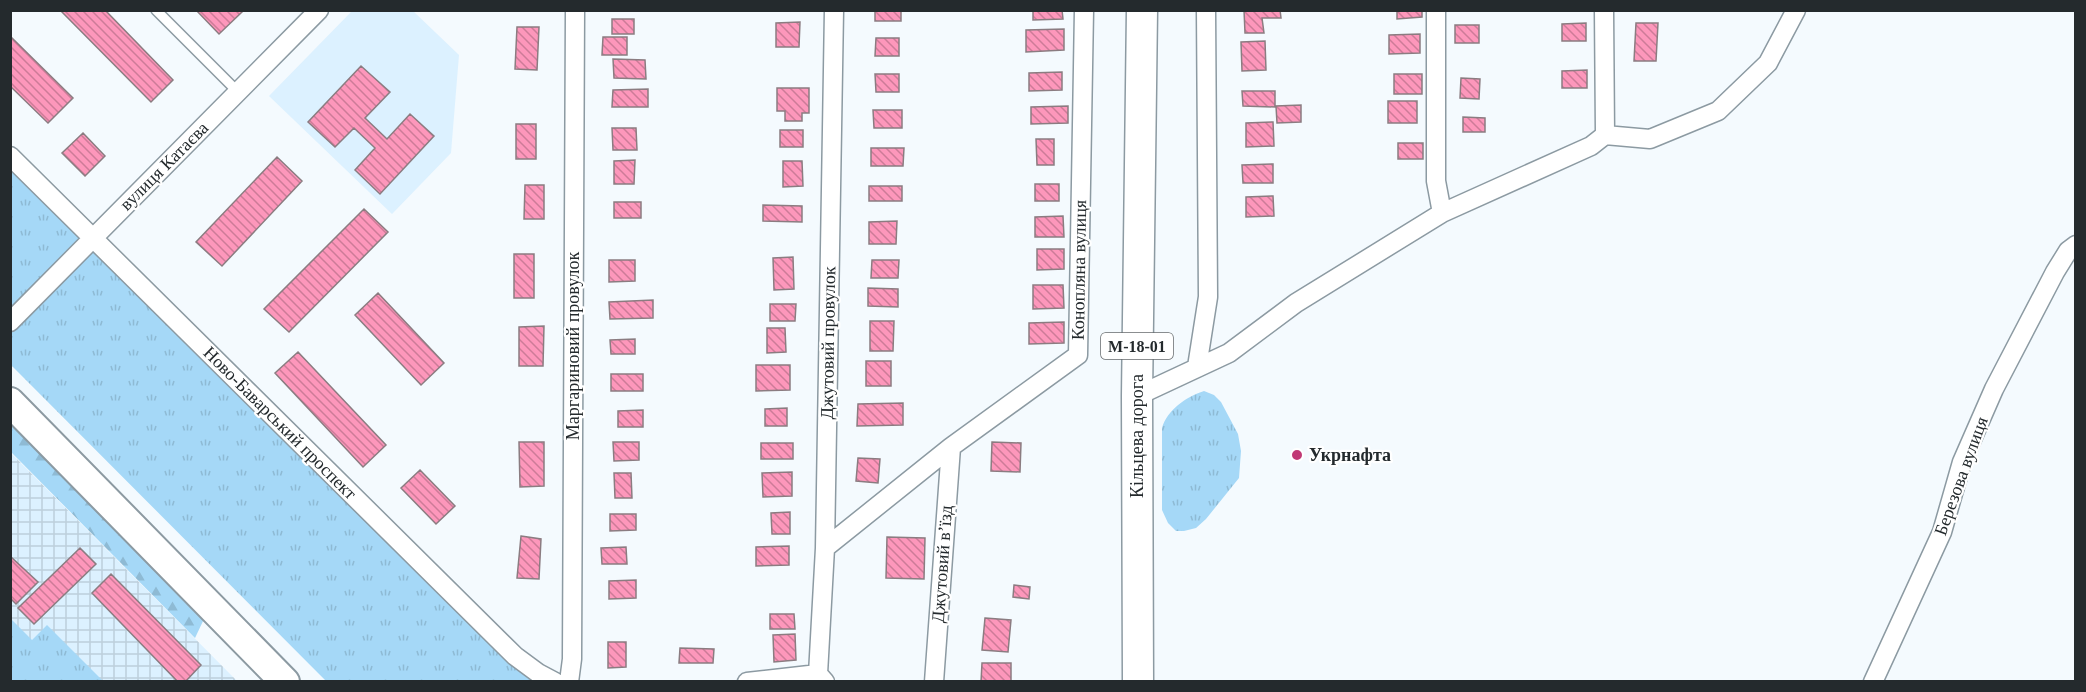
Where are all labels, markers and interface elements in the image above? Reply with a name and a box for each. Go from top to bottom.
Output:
street label: вулиця Катаєва [116,118,212,214]
street label: Конопляна вулиця [1068,200,1090,340]
street label: Маргариновий провулок [563,252,583,440]
street label: Джутовий провулок [817,266,839,420]
road number: М-18-01 [1101,333,1173,359]
street label: Ново-Баварський проспект [199,342,361,504]
street label: Кільцева дорога [1127,374,1147,498]
street label: Березова вулиця [1930,414,1992,538]
place label: Укрнафта [1309,445,1391,465]
marker: Укрнафта [1290,448,1304,462]
street label: Джутовий в’їзд [928,504,956,624]

